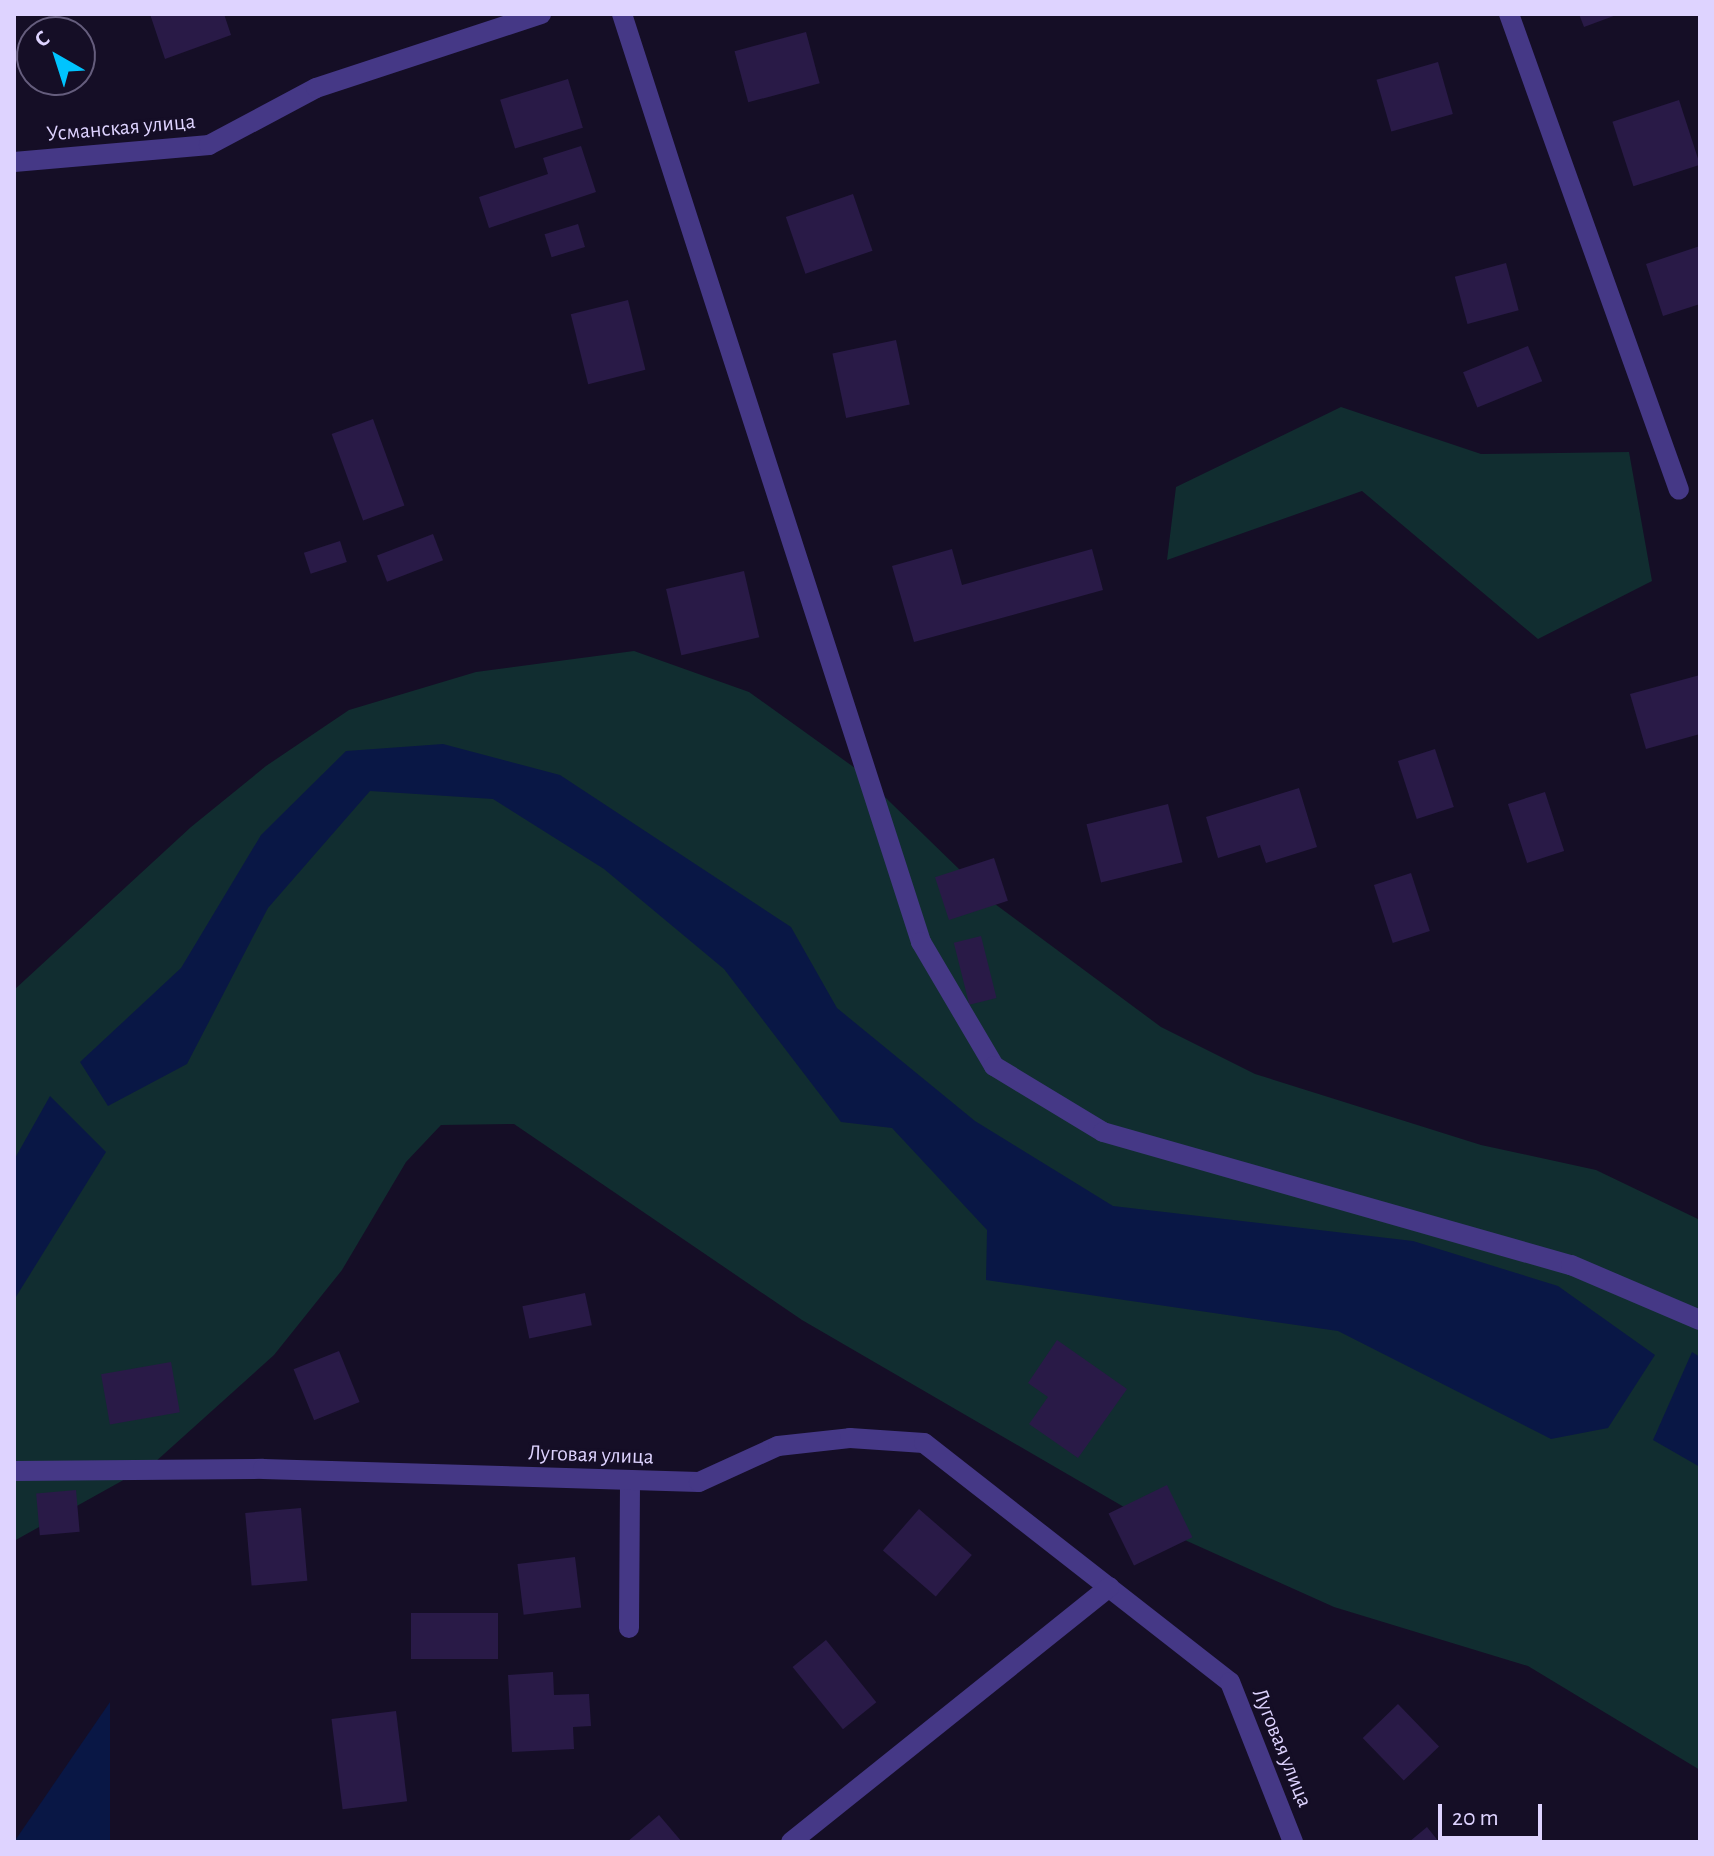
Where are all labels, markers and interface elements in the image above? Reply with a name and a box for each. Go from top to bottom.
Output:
north arrow [16,16,96,96]
text: С [30,27,54,51]
street label: Усманская улица [45,108,197,148]
street label: Луговая улица [528,1440,654,1470]
street label: Луговая улица [1246,1685,1318,1811]
scale bar [1442,1788,1546,1838]
text: 20 m [1452,1806,1499,1830]

